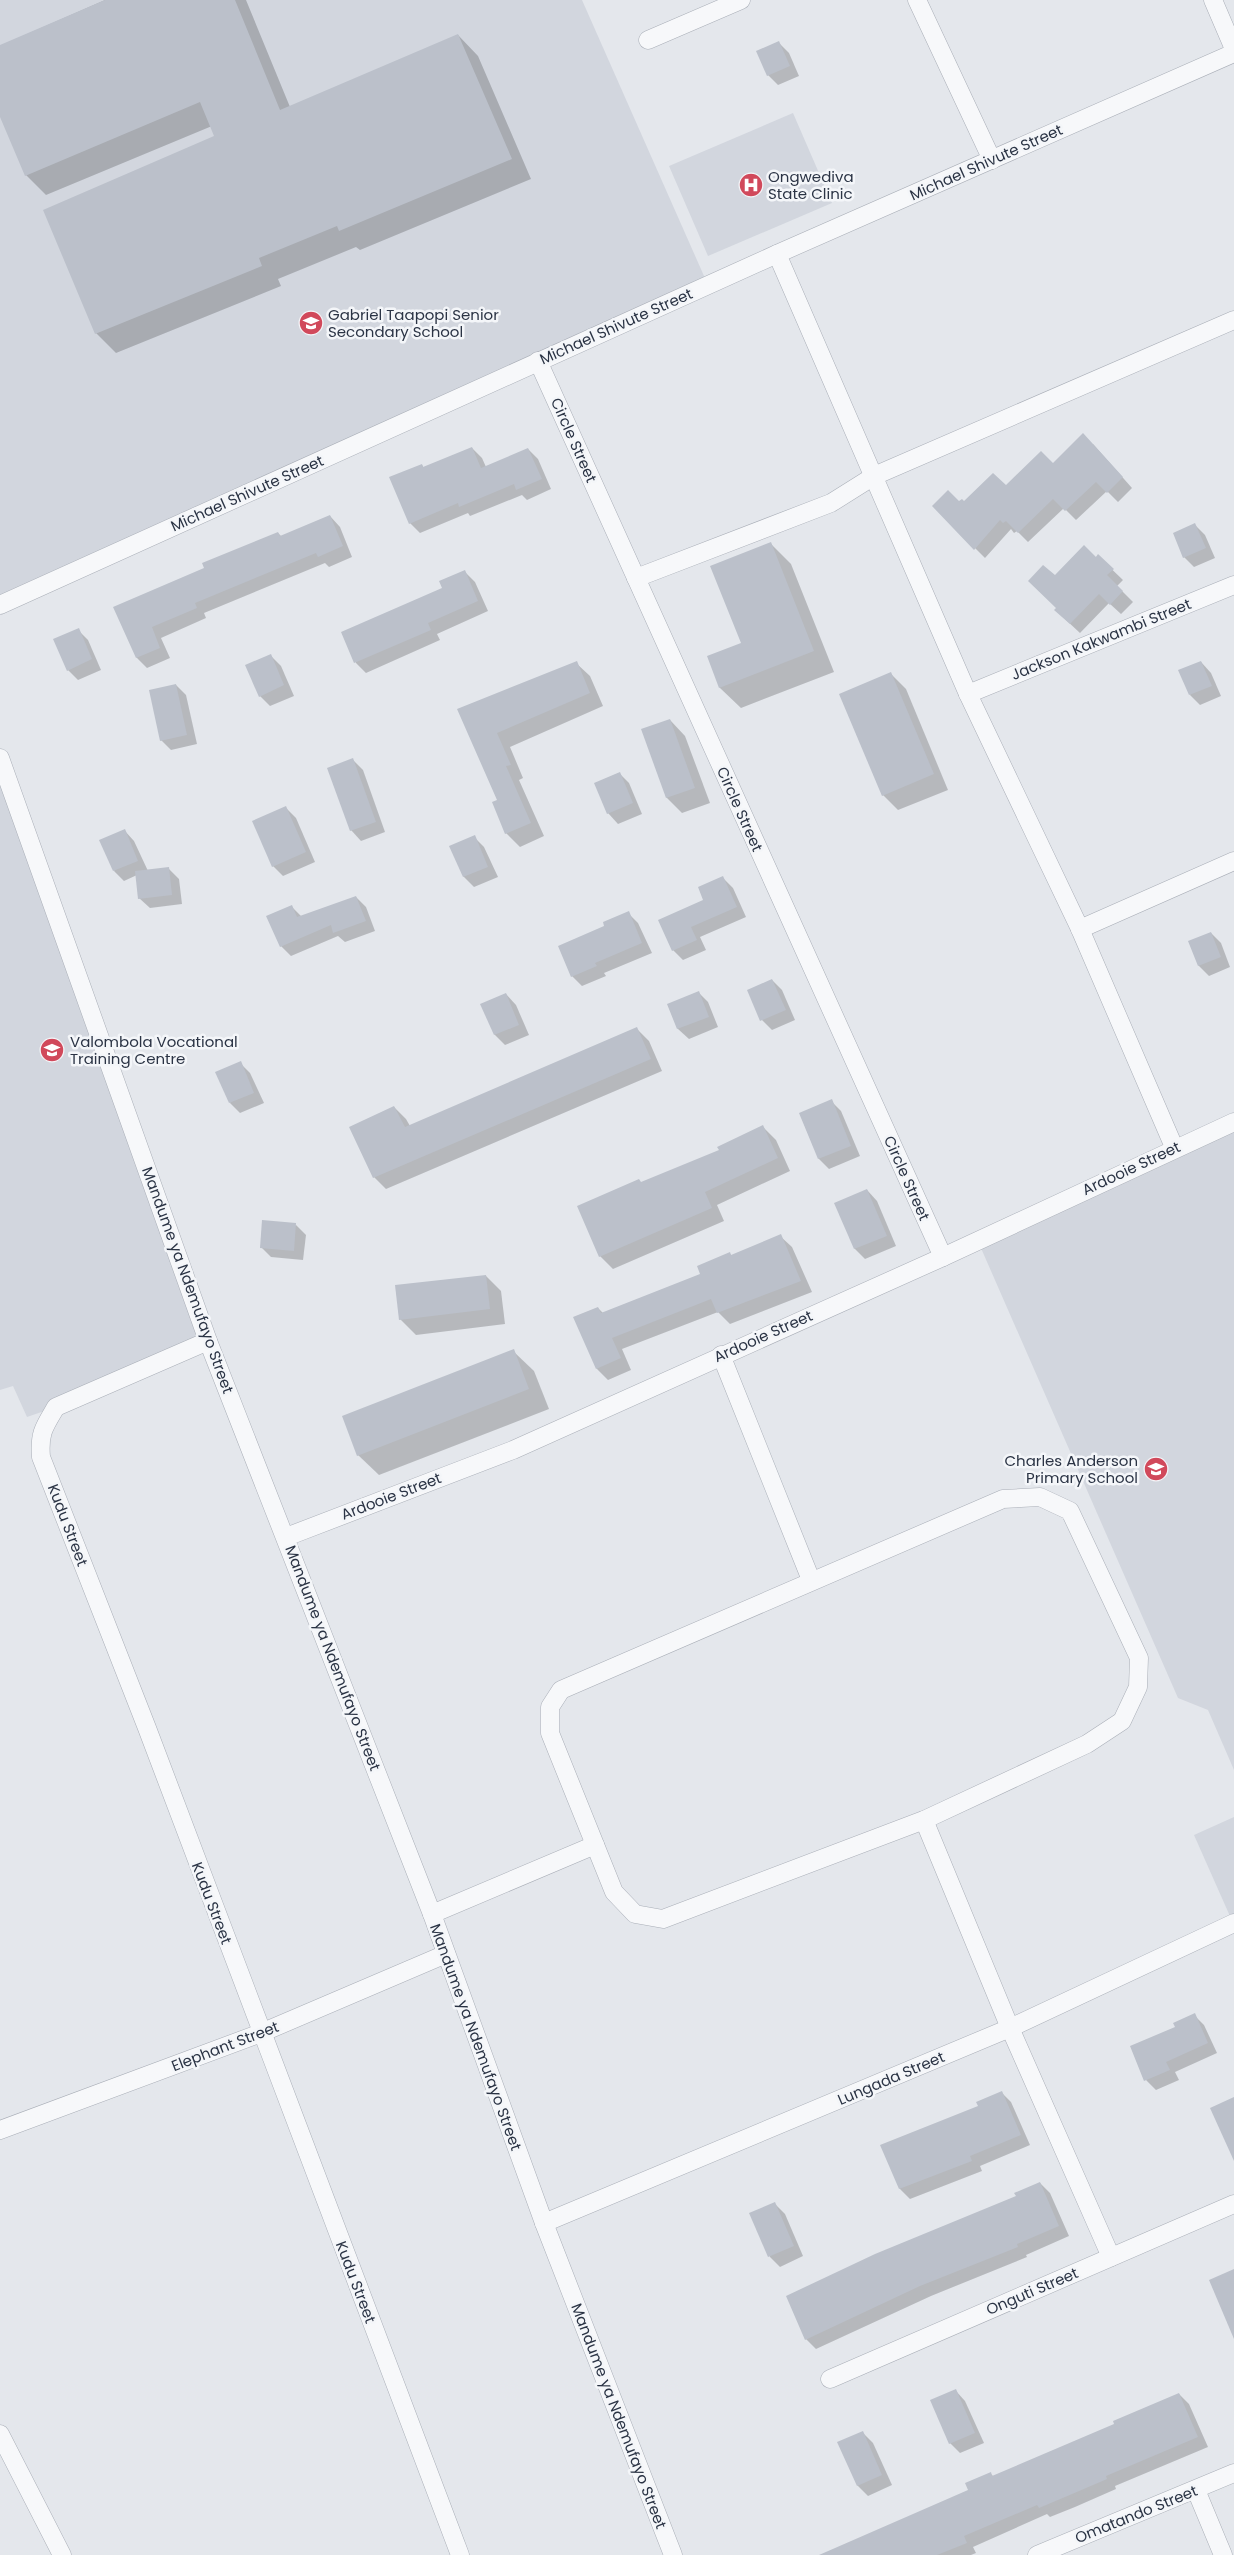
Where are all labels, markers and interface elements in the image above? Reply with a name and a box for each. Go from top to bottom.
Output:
street label: Michael Shivute Street [906,119,1066,205]
place label: Ongwediva State Clinic [768,166,854,204]
hospital icon: Ongwediva State Clinic [738,172,764,198]
street label: Michael Shivute Street [536,283,696,369]
place label: Gabriel Taapopi Senior Secondary School [328,304,499,342]
school or university icon: Gabriel Taapopi Senior Secondary School [298,310,324,336]
street label: Circle Street [546,394,602,486]
street label: Michael Shivute Street [167,450,327,536]
street label: Jackson Kakwambi Street [1008,593,1194,685]
street label: Circle Street [712,763,768,855]
place label: Valombola Vocational Training Centre [70,1031,238,1069]
school or university icon: Valombola Vocational Training Centre [39,1037,65,1063]
street label: Circle Street [879,1132,935,1224]
street label: Ardooie Street [1079,1136,1183,1200]
street label: Mandume ya Ndemufayo Street [137,1164,239,1396]
street label: Ardooie Street [710,1305,816,1367]
place label: Charles Anderson Primary School [1004,1450,1138,1488]
school or university icon: Charles Anderson Primary School [1143,1456,1169,1482]
street label: Ardooie Street [338,1467,444,1525]
street label: Kudu Street [43,1481,93,1569]
street label: Mandume ya Ndemufayo Street [280,1542,386,1774]
street label: Kudu Street [187,1859,237,1947]
street label: Mandume ya Ndemufayo Street [425,1921,527,2153]
street label: Elephant Street [168,2016,282,2076]
street label: Lungada Street [834,2046,948,2110]
street label: Kudu Street [331,2238,381,2326]
street label: Onguti Street [983,2262,1081,2320]
street label: Mandume ya Ndemufayo Street [566,2300,672,2532]
street label: Omatando Street [1072,2480,1200,2548]

